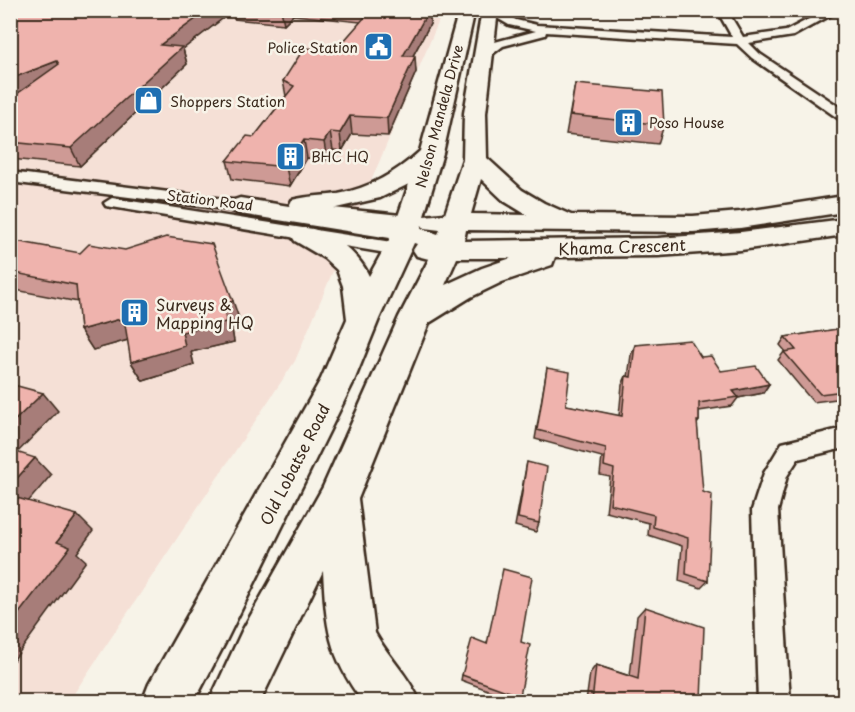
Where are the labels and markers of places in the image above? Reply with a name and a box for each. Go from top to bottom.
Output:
public building icon: Police Station [363,31,395,63]
place label: Police Station [267,37,358,58]
shop icon: Shoppers Station [133,85,165,117]
place label: Shoppers Station [170,91,285,112]
building icon: Poso House [612,106,644,138]
place label: Poso House [649,112,725,133]
building icon: BHC HQ [274,140,306,172]
place label: BHC HQ [311,146,369,167]
place label: Surveys & Mapping HQ [156,292,254,334]
building icon: Surveys & Mapping HQ [119,297,151,329]

